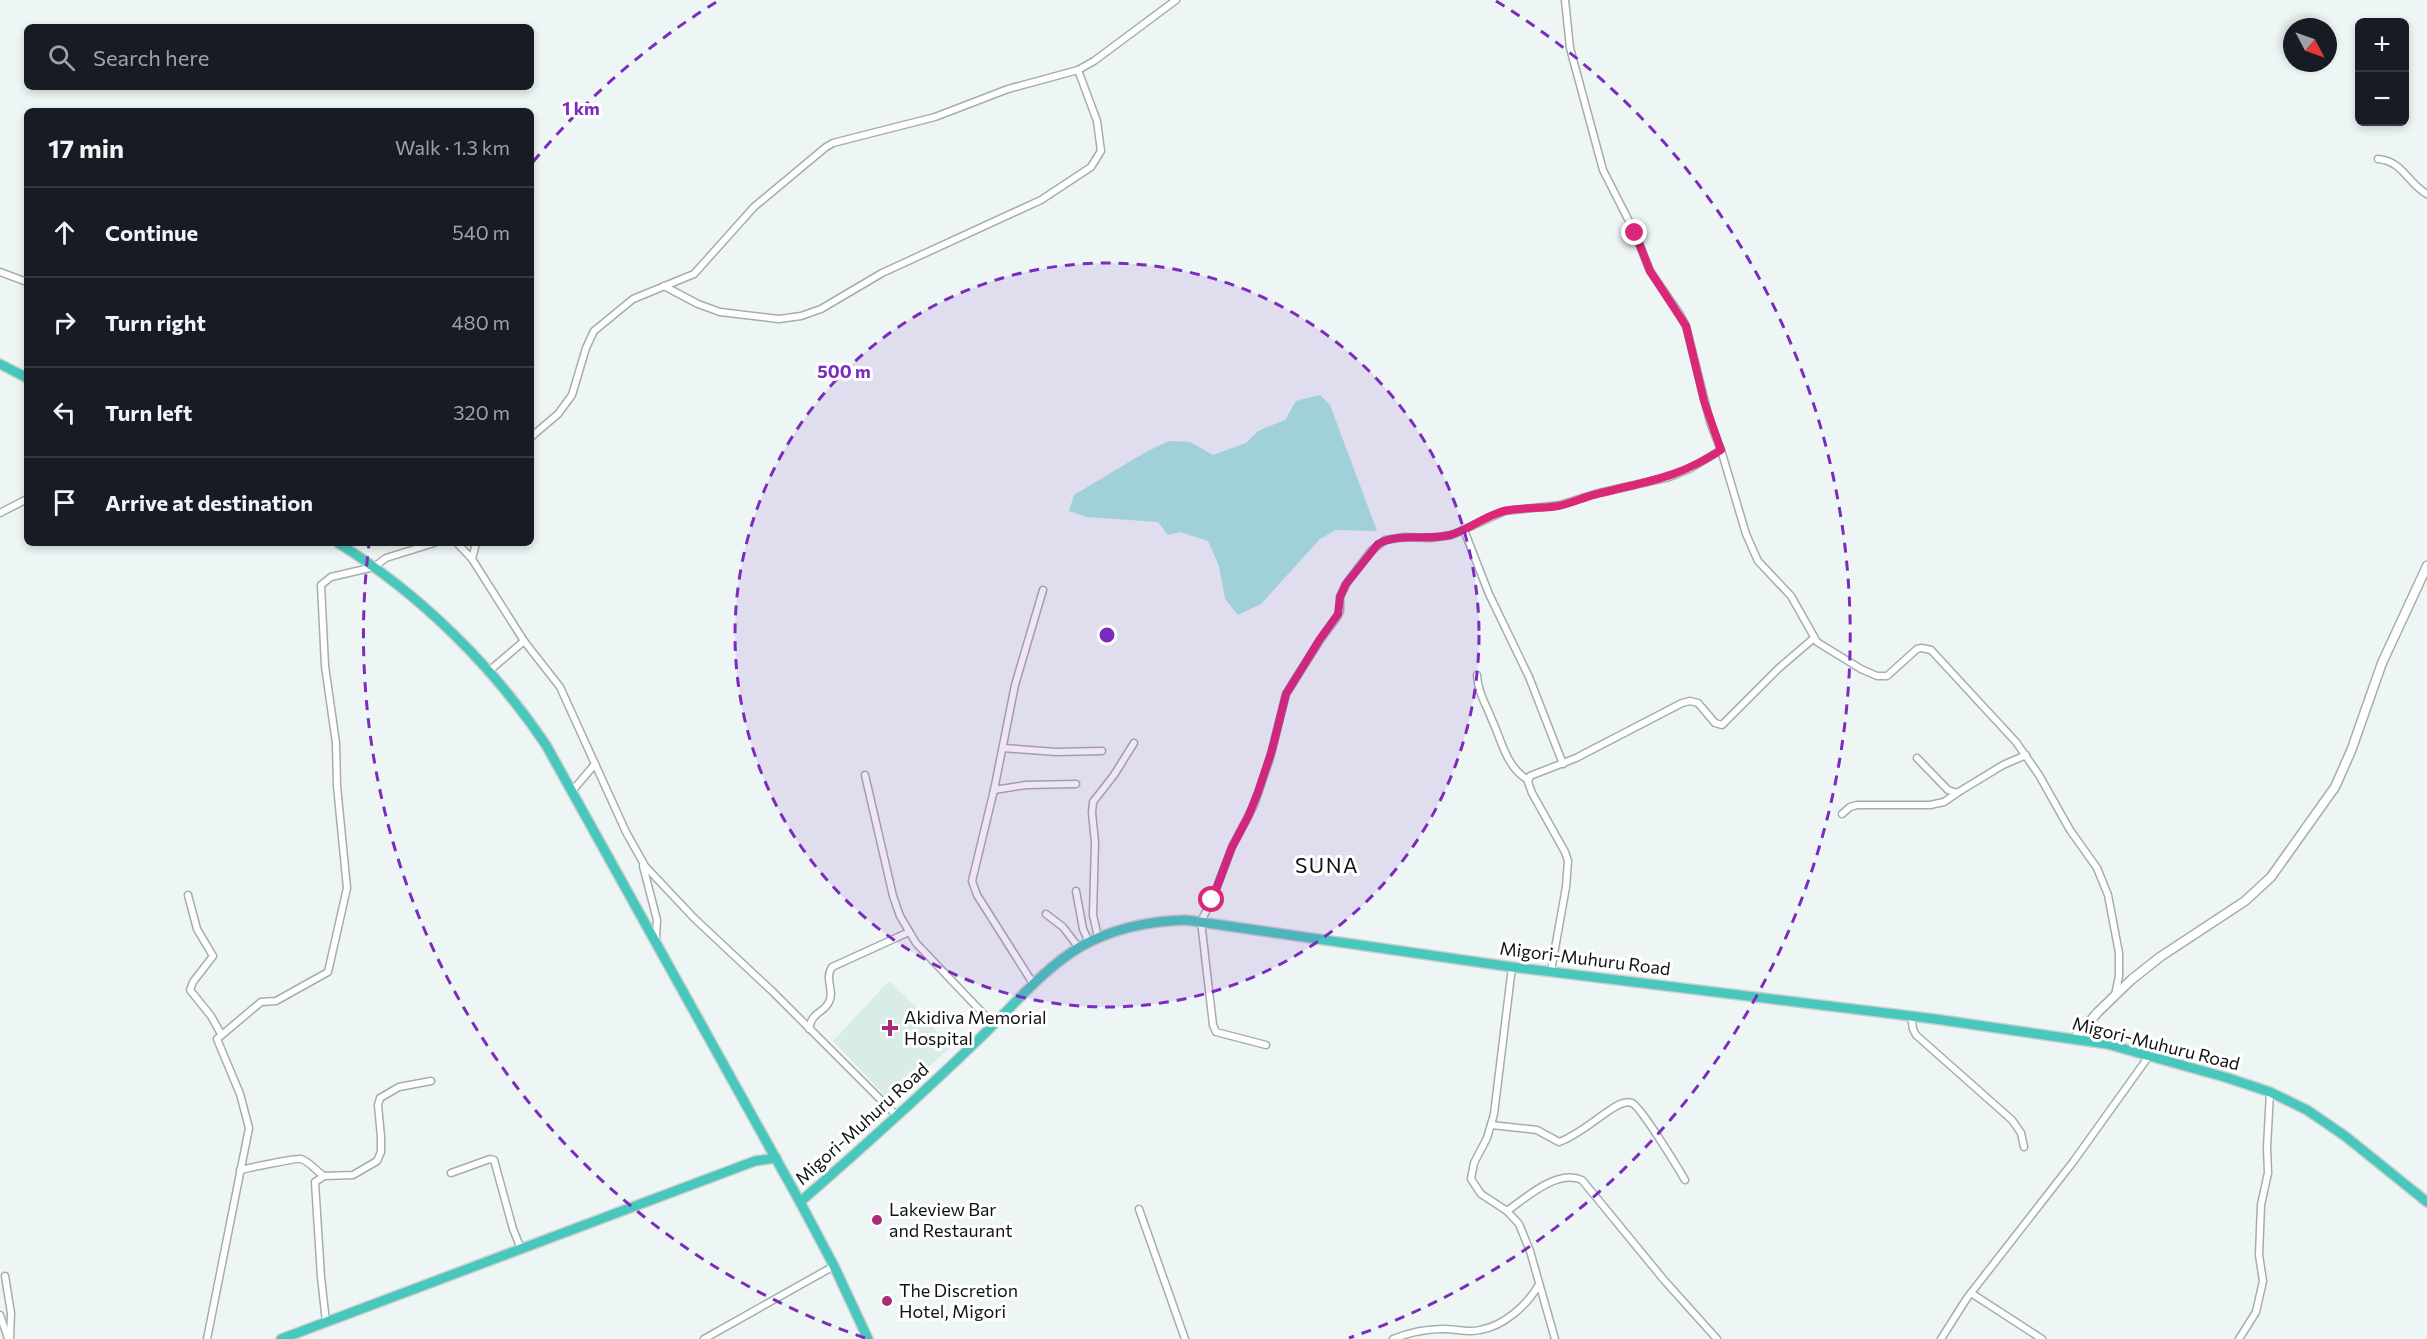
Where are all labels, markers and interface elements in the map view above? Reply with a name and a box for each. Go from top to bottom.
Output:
north arrow [2283,18,2337,72]
map controls [2355,18,2409,126]
button: + [2355,18,2409,72]
search box [24,24,534,90]
icon: search [45,41,78,74]
text: Search here [93,44,209,71]
button: − [2355,72,2409,126]
text: 1 km [562,97,600,119]
text: 17 min [48,132,124,163]
text: Walk · 1.3 km [395,135,510,159]
icon: ahead [48,216,81,249]
text: Continue [105,219,198,246]
route end [1621,219,1647,245]
text: 540 m [452,220,510,244]
icon: right [48,306,81,339]
text: Turn right [105,309,206,336]
text: 480 m [452,310,510,334]
text: 500 m [817,360,871,382]
icon: left [48,396,81,429]
text: Turn left [105,399,192,426]
text: 320 m [453,400,510,424]
icon: arrive [48,486,81,519]
text: Arrive at destination [105,489,313,516]
centre of rings [1097,625,1117,645]
district label: SUNA [1295,852,1359,877]
route start [1198,886,1224,912]
street label: Migori-Muhuru Road [1498,937,1672,979]
place label: Akidiva Memorial Hospital [904,1006,1047,1049]
street label: Migori-Muhuru Road [2070,1012,2242,1074]
marker: Akidiva Memorial Hospital [881,1019,899,1037]
street label: Migori-Muhuru Road [790,1058,933,1189]
place label: Lakeview Bar and Restaurant [889,1198,1013,1241]
marker: Lakeview Bar and Restaurant [870,1213,884,1227]
place label: The Discretion Hotel, Migori [899,1279,1018,1322]
marker: The Discretion Hotel, Migori [880,1294,894,1308]

